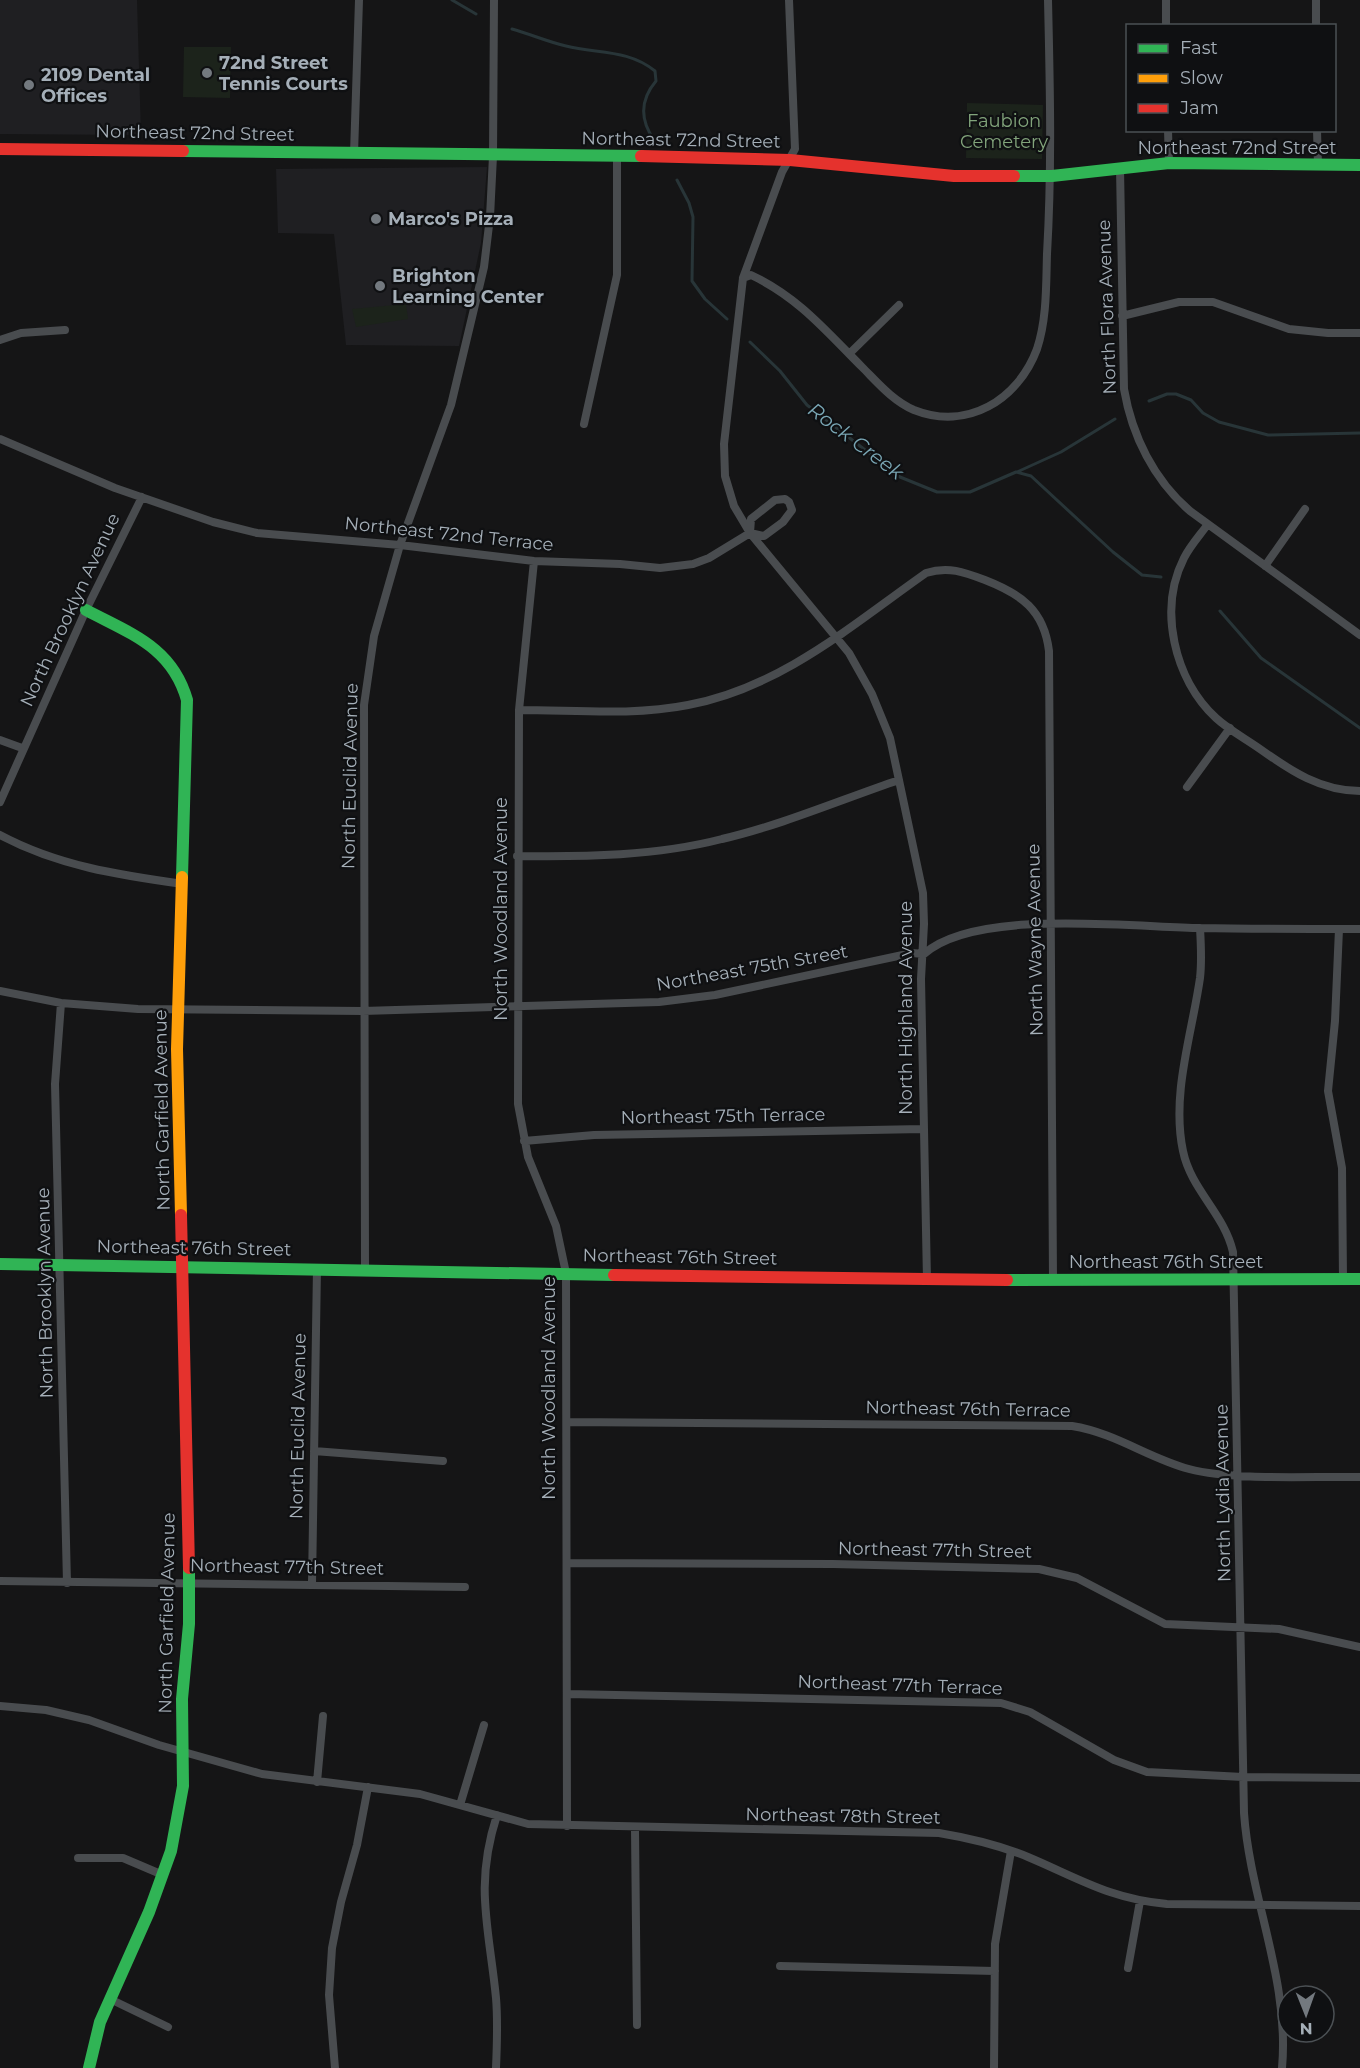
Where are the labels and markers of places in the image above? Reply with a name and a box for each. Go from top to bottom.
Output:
place label: 72nd Street Tennis Courts [219,52,348,95]
place label: 2109 Dental Offices [41,64,150,107]
marker: 72nd Street Tennis Courts [200,66,214,80]
marker: 2109 Dental Offices [22,78,36,92]
place label: Marco's Pizza [388,208,514,230]
marker: Marco's Pizza [369,212,383,226]
place label: Brighton Learning Center [392,265,544,308]
marker: Brighton Learning Center [373,279,387,293]

